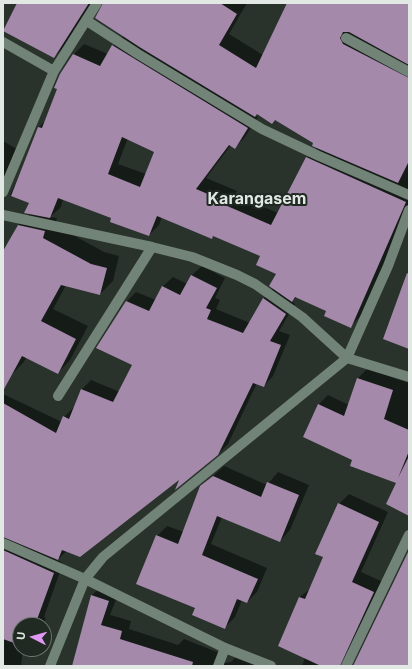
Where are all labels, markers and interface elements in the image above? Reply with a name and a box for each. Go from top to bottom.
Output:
district label: Karangasem [208,189,306,209]
north arrow [12,617,52,657]
text: U [14,631,28,641]

